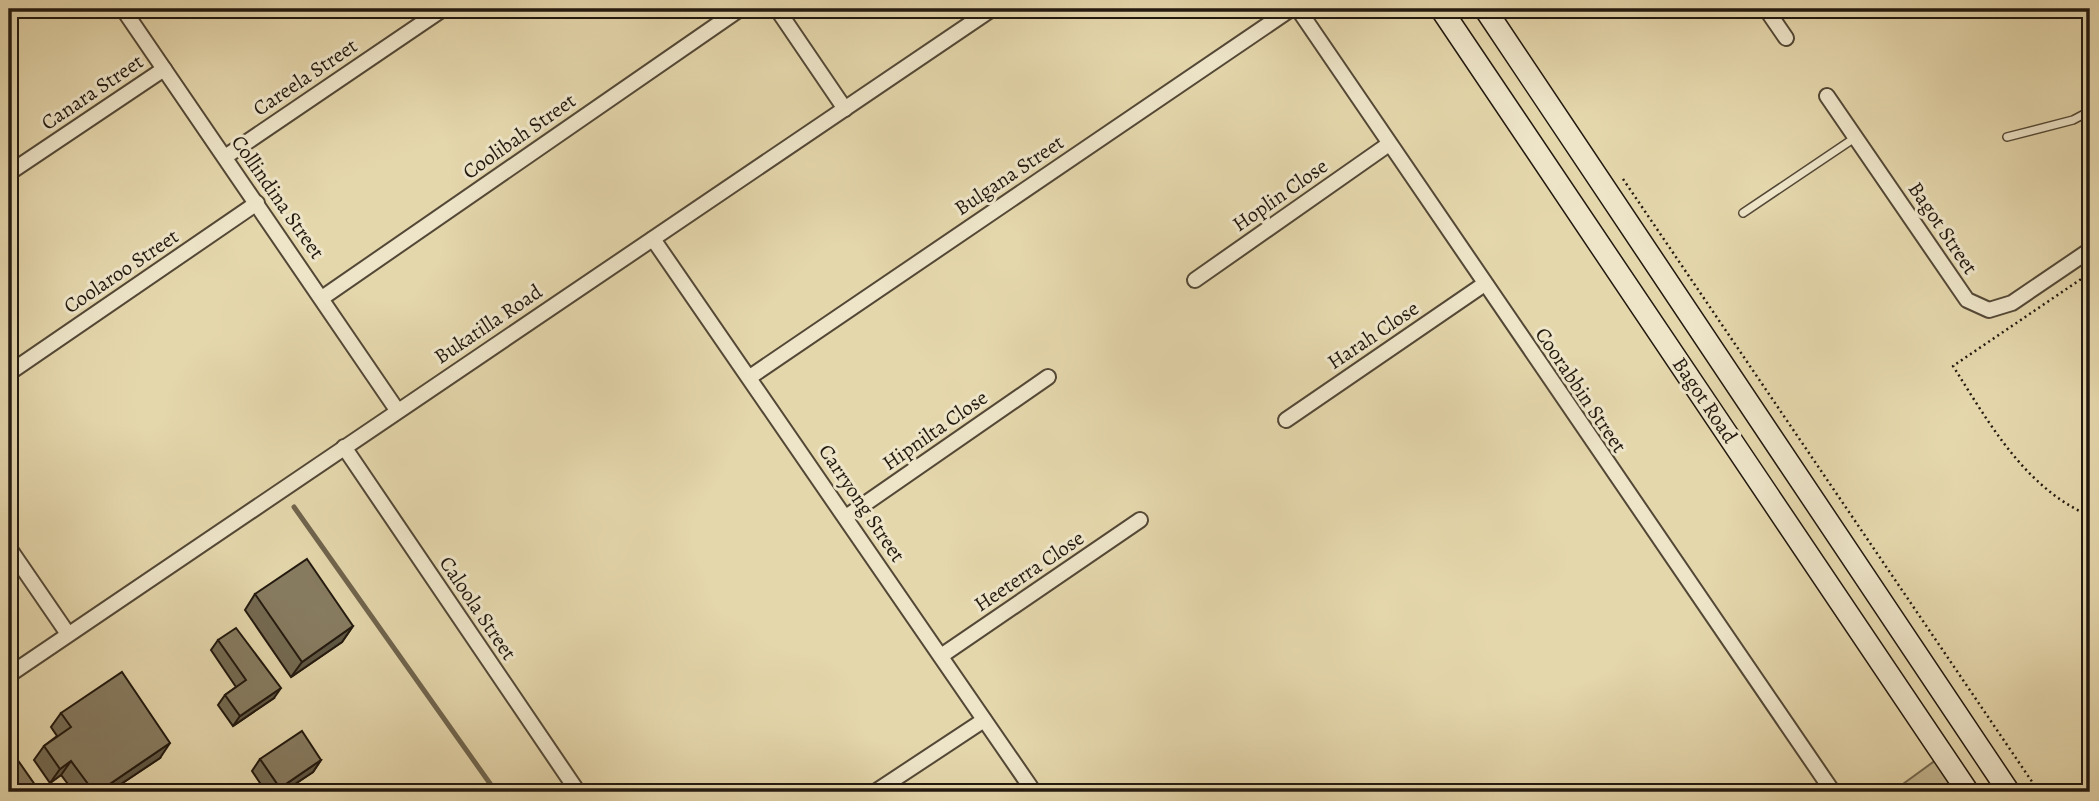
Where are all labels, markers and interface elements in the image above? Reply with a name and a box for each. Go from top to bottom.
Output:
street label: Careela Street [247,32,363,122]
street label: Canara Street [35,47,149,137]
street label: Coolibah Street [457,87,581,185]
street label: Bulgana Street [949,128,1069,222]
street label: Collindina Street [225,130,331,265]
street label: Hoplin Close [1227,152,1333,238]
street label: Bagot Street [1902,176,1984,280]
street label: Coolaroo Street [58,222,184,320]
street label: Bukatilla Road [429,277,548,370]
street label: Harah Close [1322,294,1424,376]
street label: Coorabbin Street [1529,322,1633,458]
street label: Bagot Road [1666,351,1744,449]
street label: Hipnilta Close [877,383,993,477]
street label: Carryong Street [812,439,912,568]
street label: Heeterra Close [969,524,1089,618]
street label: Caloola Street [433,551,523,665]

